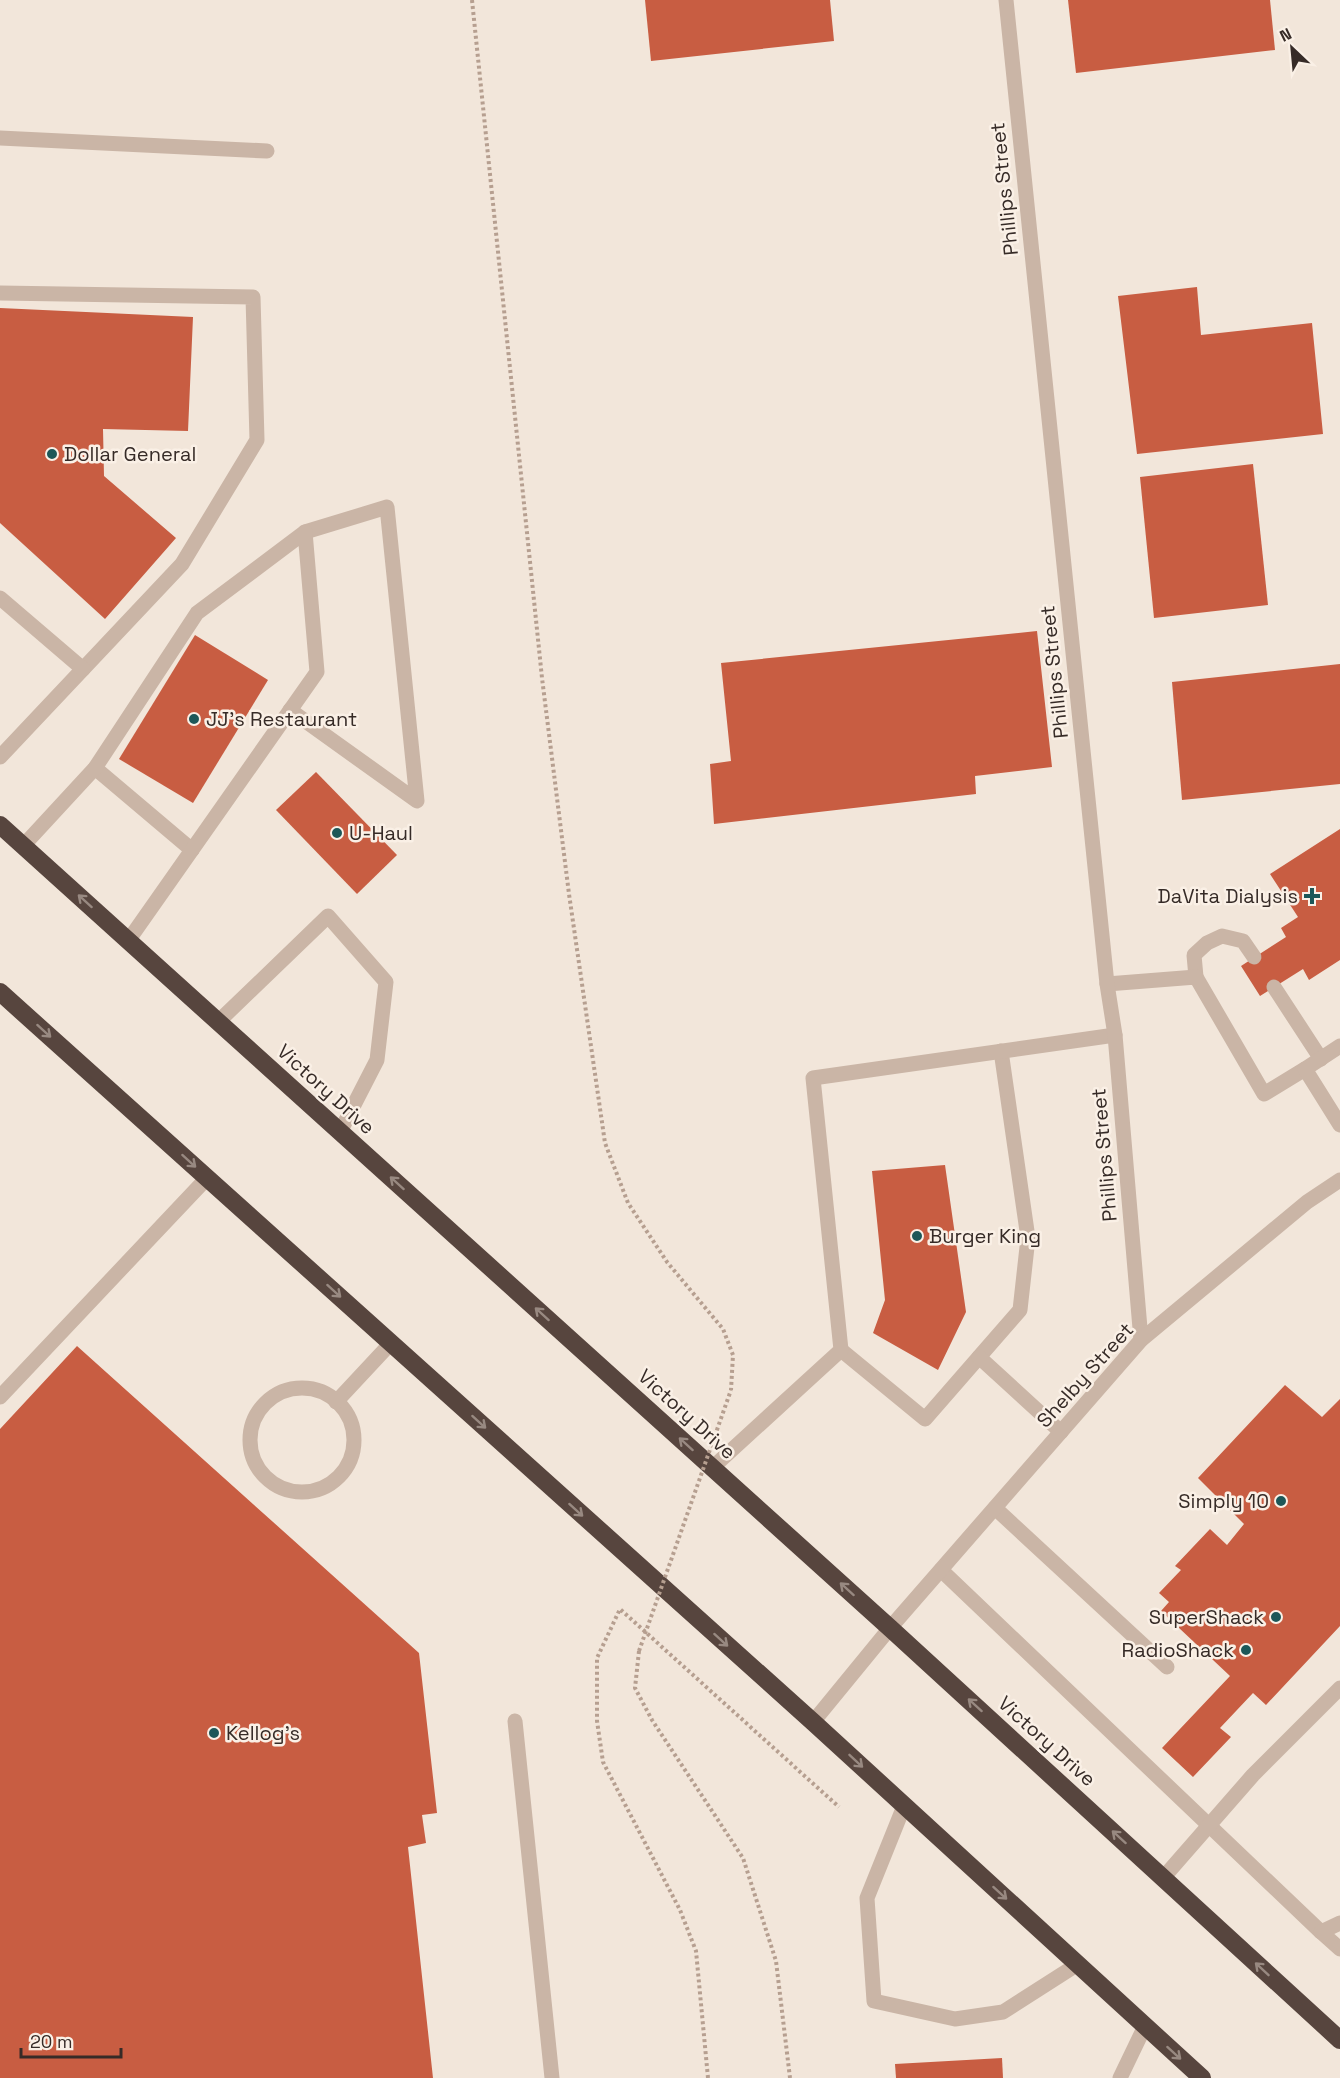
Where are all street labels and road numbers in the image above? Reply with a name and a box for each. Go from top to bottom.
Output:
street label: Phillips Street [984,121,1024,257]
street label: Phillips Street [1034,604,1074,740]
street label: Victory Drive [272,1038,380,1140]
street label: Phillips Street [1085,1087,1123,1223]
street label: Shelby Street [1031,1317,1139,1433]
street label: Victory Drive [633,1363,741,1465]
street label: Victory Drive [993,1690,1101,1792]

